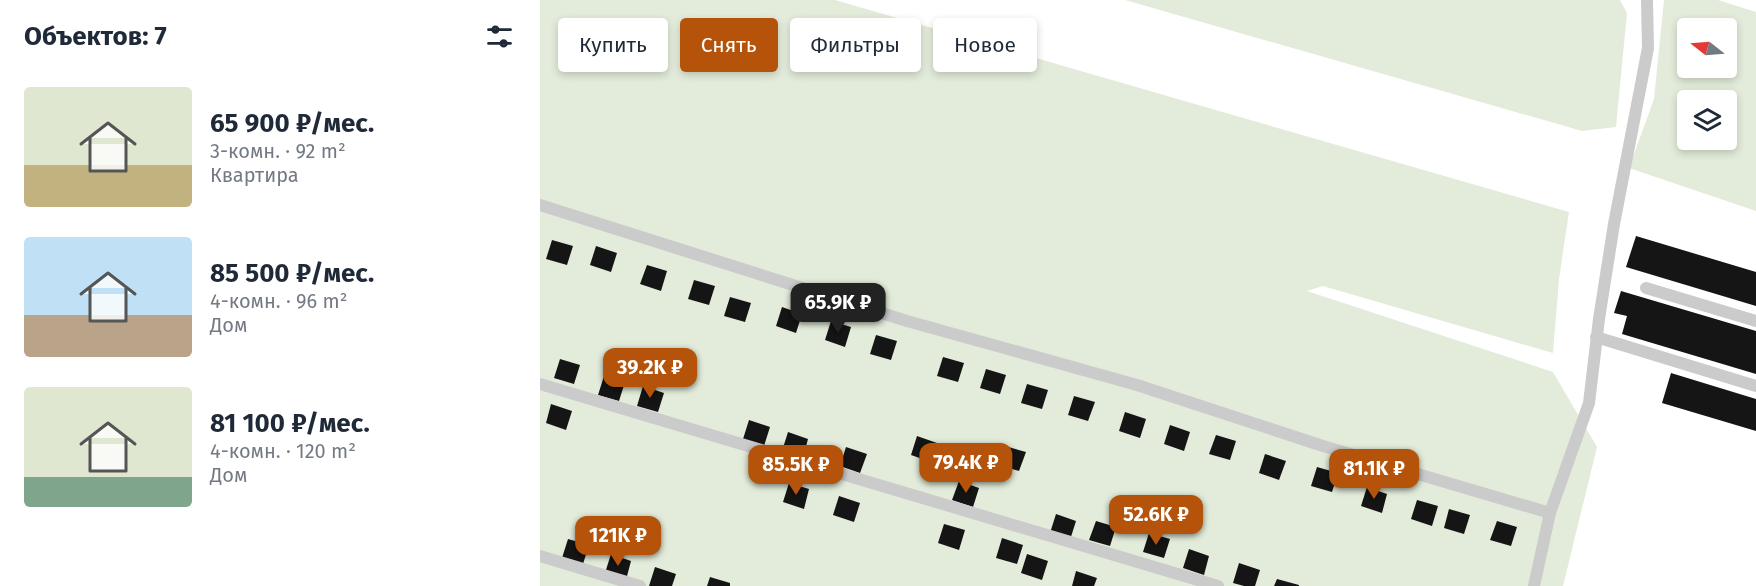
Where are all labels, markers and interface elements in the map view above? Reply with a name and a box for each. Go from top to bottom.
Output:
chip: Купить [558,18,668,72]
chip: Снять [680,18,778,72]
chip: Фильтры [790,18,921,72]
chip: Новое [933,18,1037,72]
north arrow [1677,18,1737,78]
map controls [1677,18,1737,150]
icon: filters [483,20,516,53]
text: Объектов: 7 [24,21,167,52]
button: layers [1677,90,1737,150]
text: 65 900 ₽/мес. [210,108,374,139]
icon: home [72,111,144,183]
text: 3-комн. · 92 m² [210,139,346,163]
text: Квартира [210,163,299,187]
text: 85 500 ₽/мес. [210,258,374,289]
icon: home [72,261,144,333]
pin: 65.9K ₽ [783,283,893,334]
text: 4-комн. · 96 m² [210,289,348,313]
text: 65.9K ₽ [805,290,871,314]
text: Дом [210,313,247,337]
pin: 39.2K ₽ [595,348,705,399]
text: 39.2K ₽ [617,355,683,379]
text: 81 100 ₽/мес. [210,408,370,439]
icon: home [72,411,144,483]
text: 4-комн. · 120 m² [210,439,356,463]
pin: 79.4K ₽ [911,443,1021,494]
pin: 85.5K ₽ [741,445,851,496]
pin: 81.1K ₽ [1319,449,1429,500]
text: 79.4K ₽ [933,450,999,474]
text: 85.5K ₽ [762,452,830,476]
text: 81.1K ₽ [1343,456,1405,480]
text: Дом [210,463,247,487]
pin: 52.6K ₽ [1101,495,1211,546]
text: 52.6K ₽ [1123,502,1189,526]
pin: 121K ₽ [569,516,667,567]
text: 121K ₽ [589,523,647,547]

